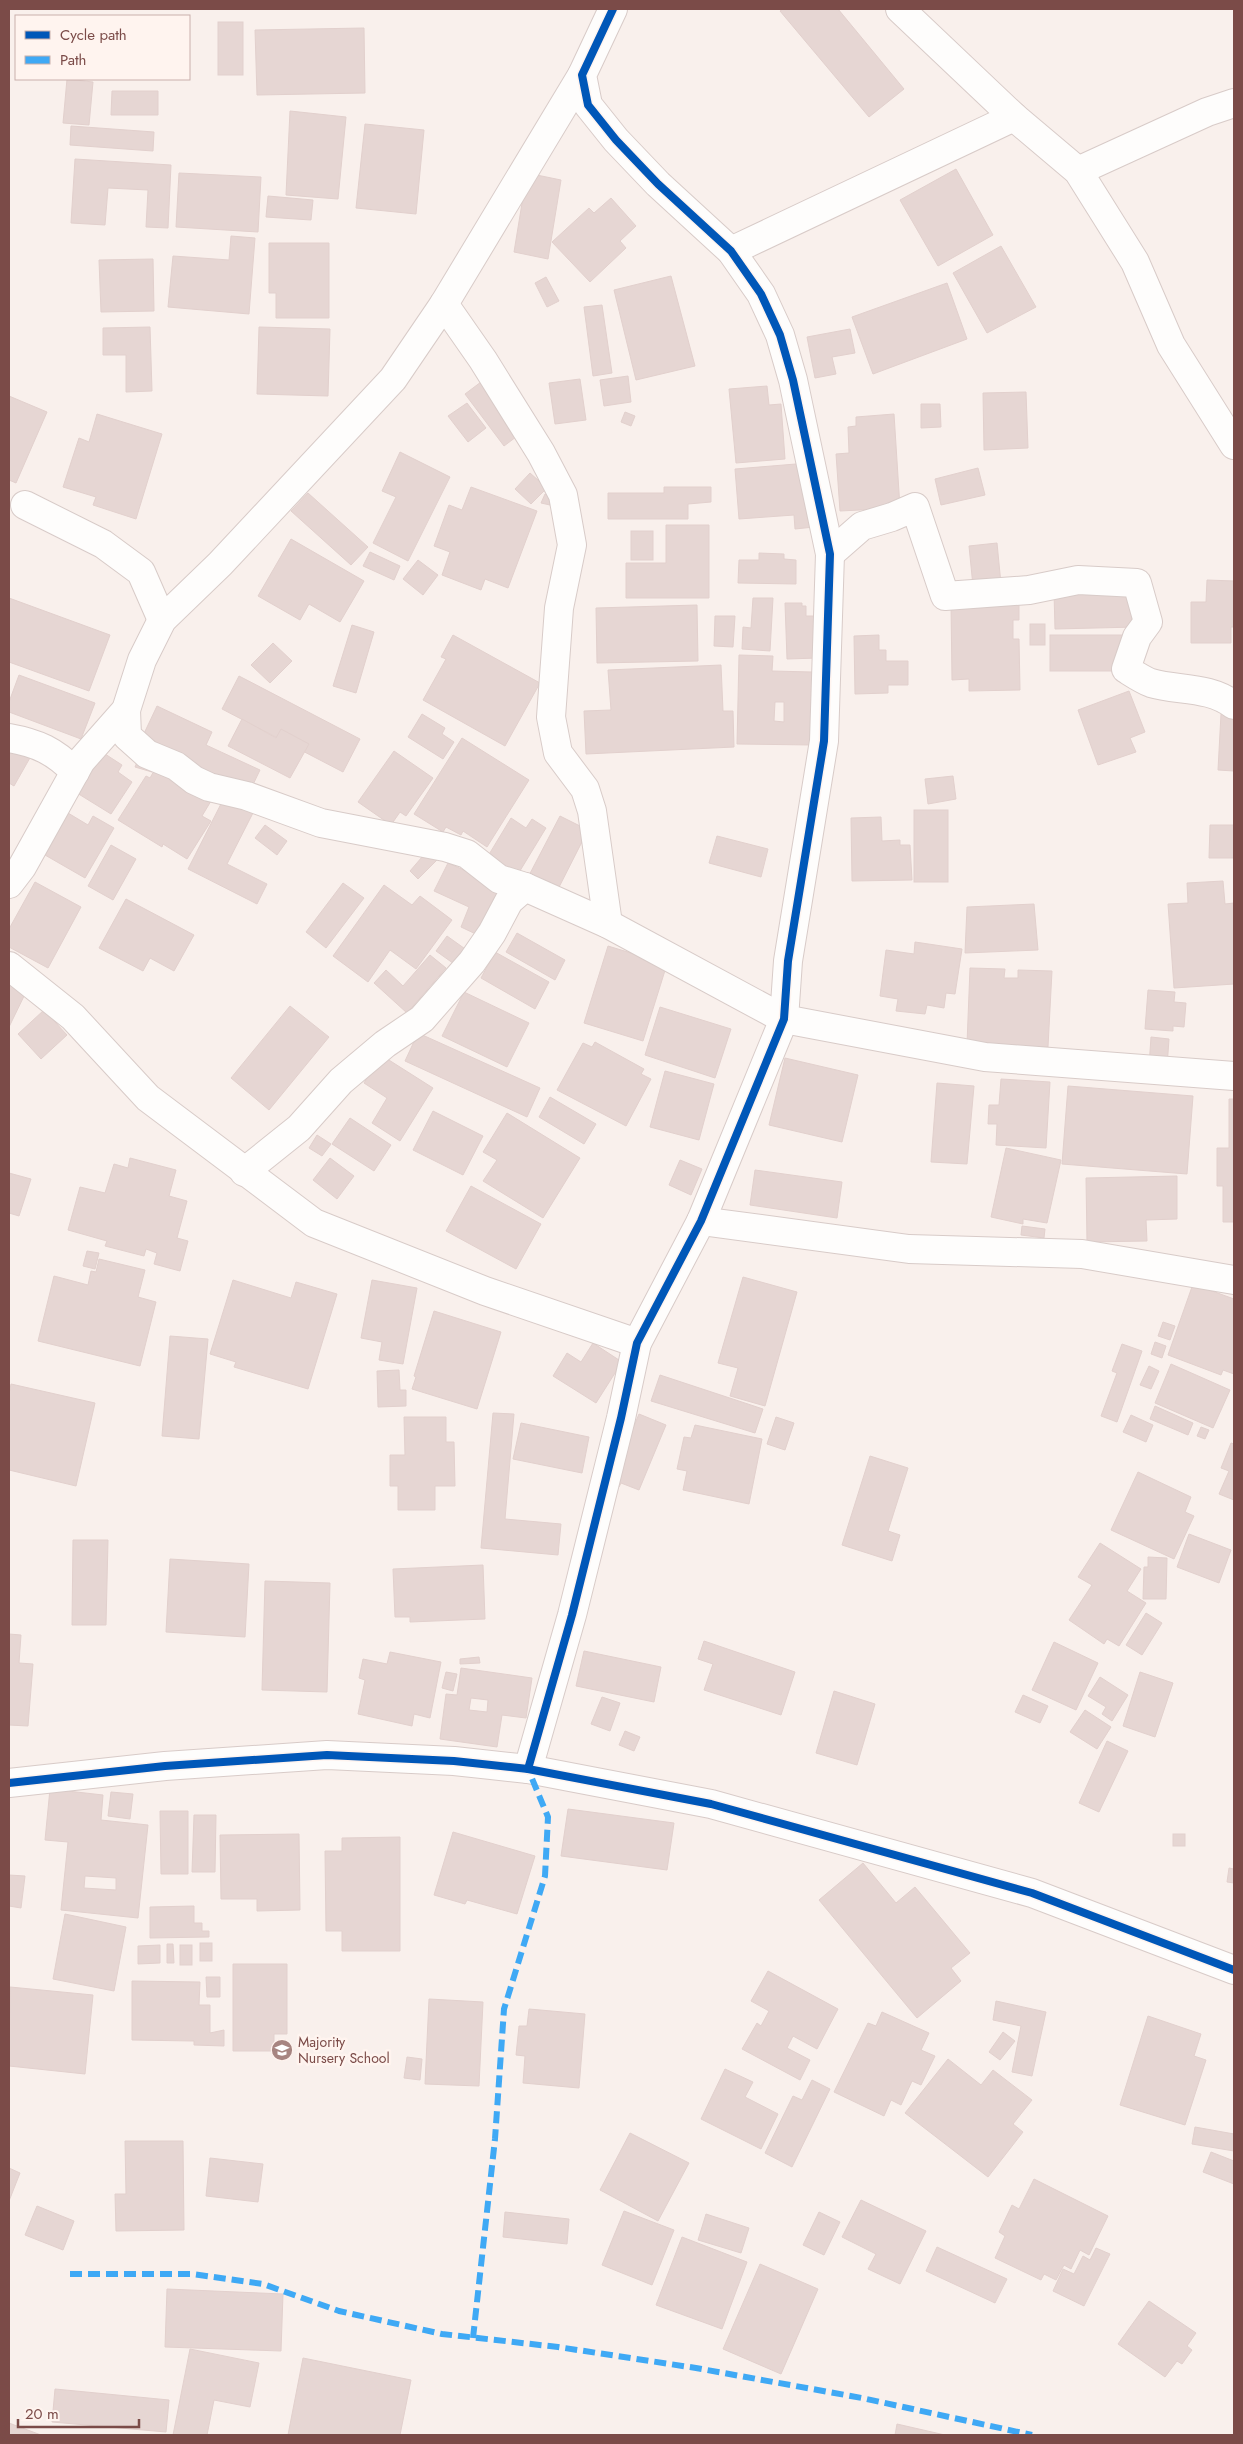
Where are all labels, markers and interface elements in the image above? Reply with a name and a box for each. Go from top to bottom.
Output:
legend [15,15,190,80]
text: Cycle path [60,24,127,46]
text: Path [60,49,86,71]
place label: Majority Nursery School [298,2032,390,2068]
school or university icon: Majority Nursery School [270,2038,294,2062]
scale bar [18,2396,139,2428]
text: 20 m [25,2403,59,2425]

